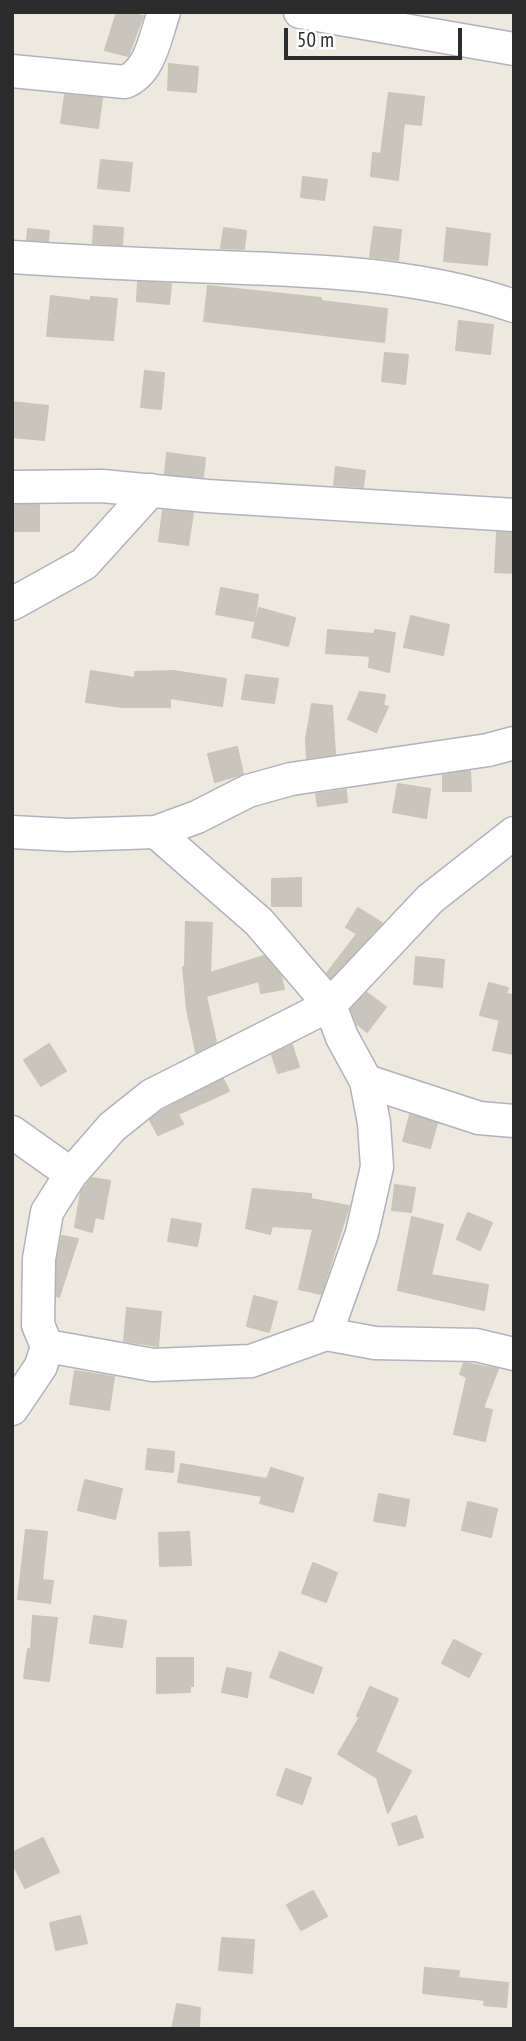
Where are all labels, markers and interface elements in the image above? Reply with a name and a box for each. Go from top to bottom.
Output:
scale bar [288,14,466,58]
text: 50 m [297,26,334,53]

